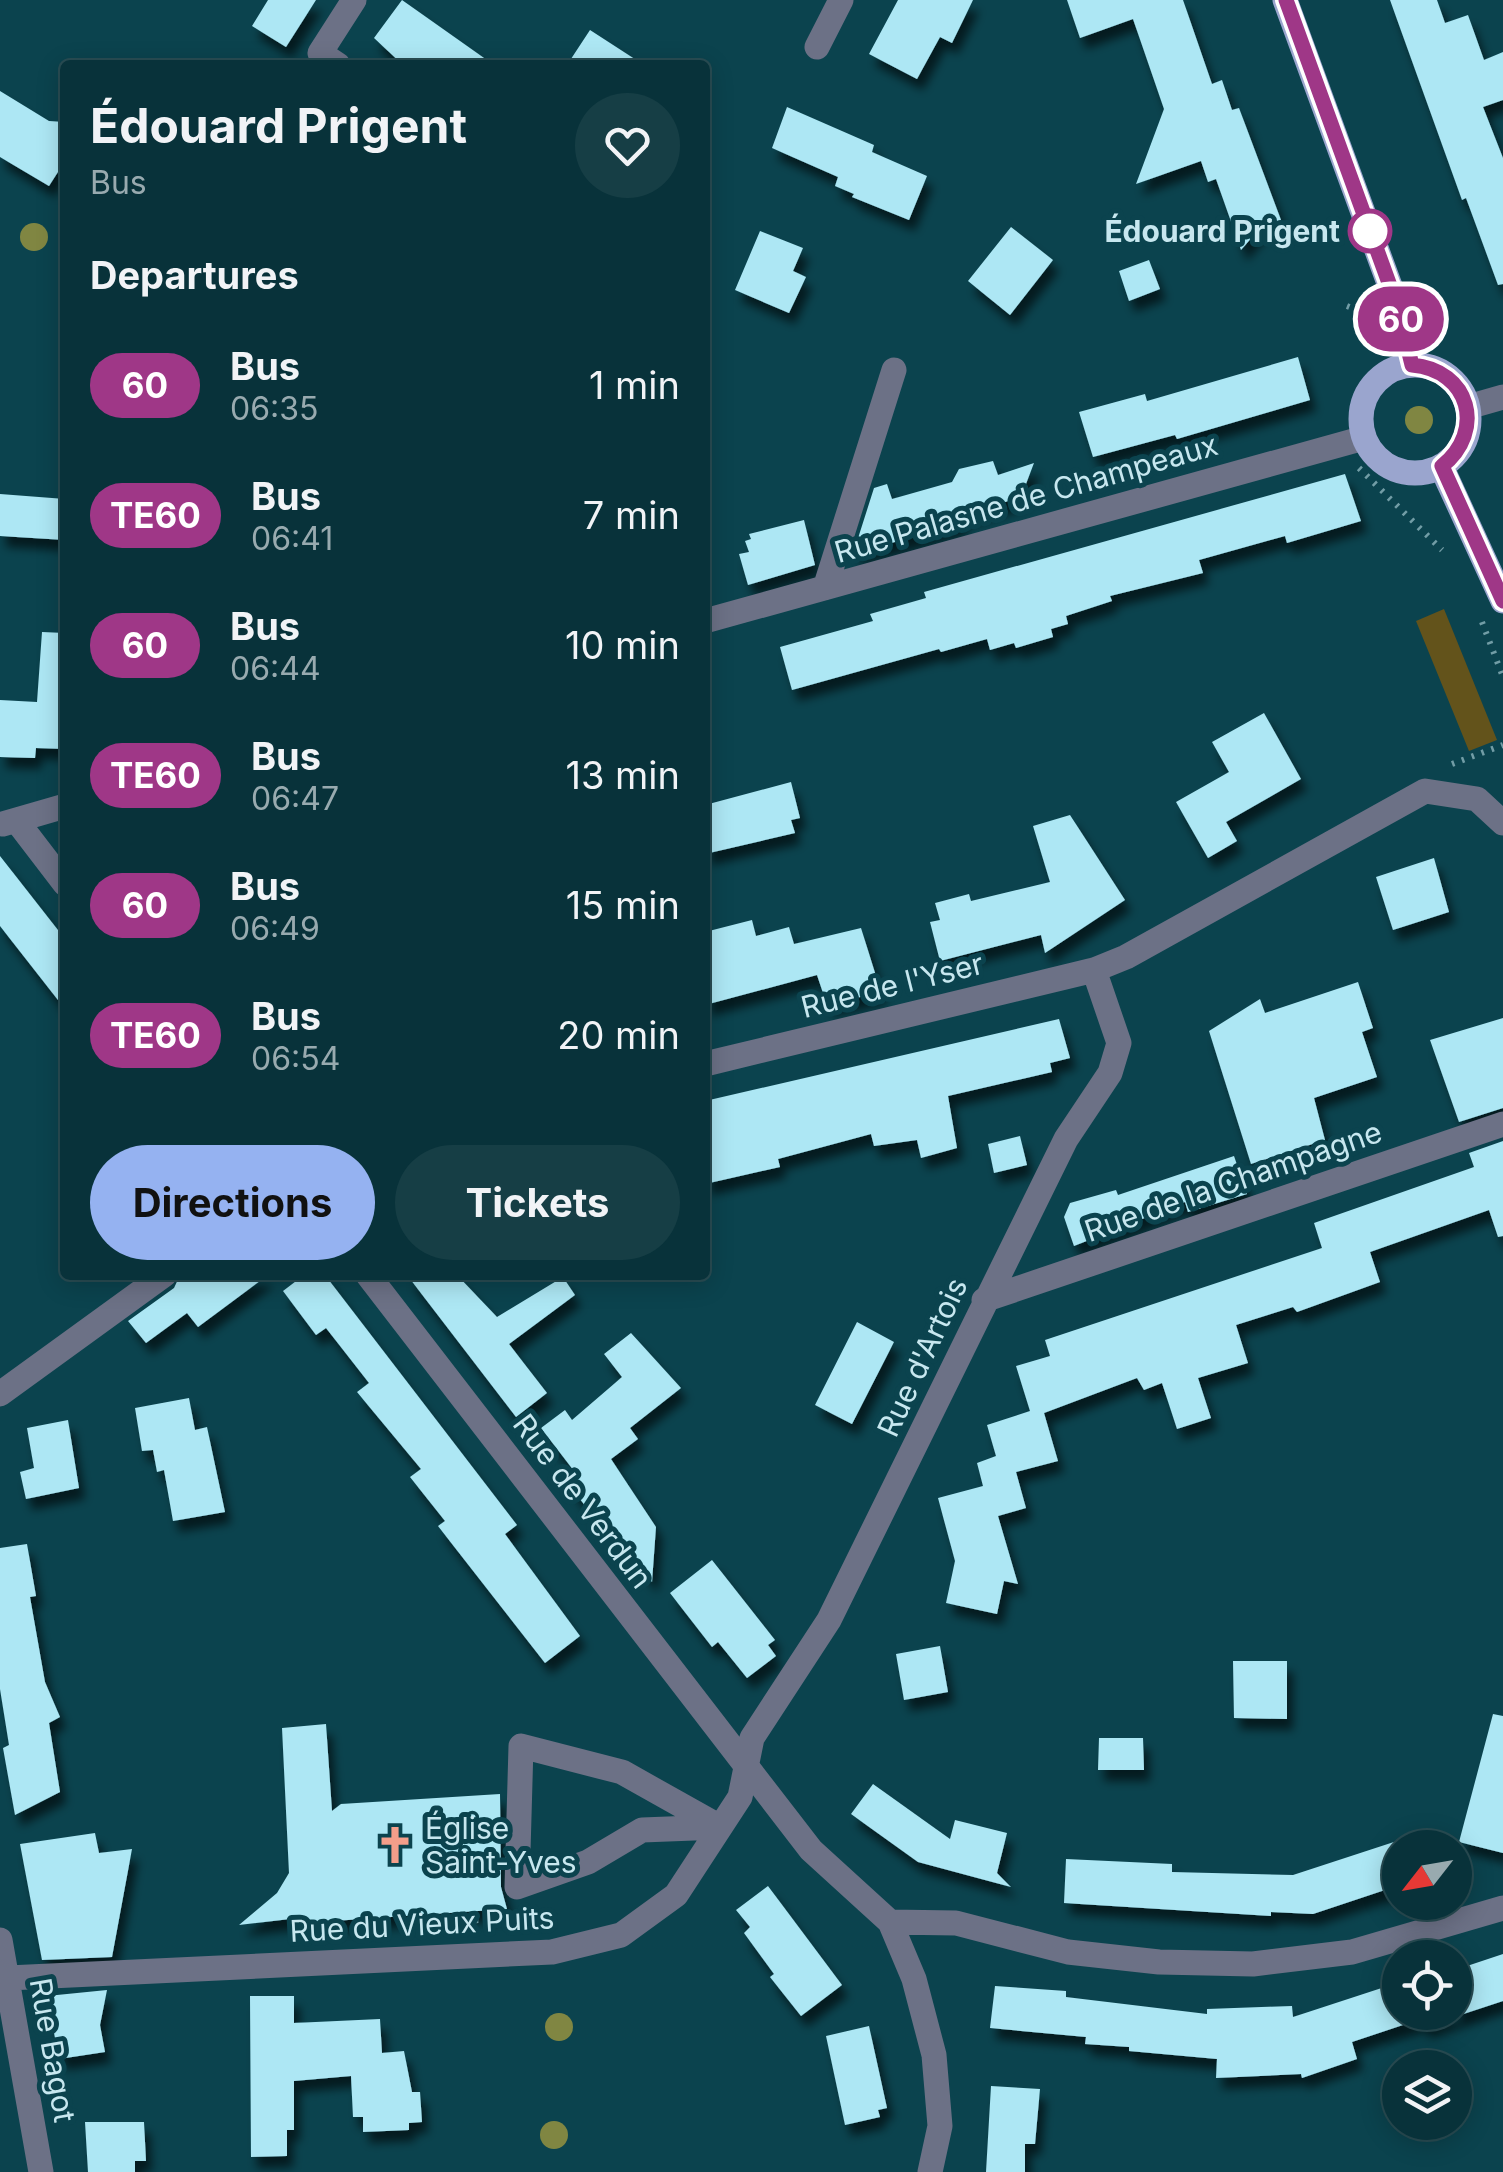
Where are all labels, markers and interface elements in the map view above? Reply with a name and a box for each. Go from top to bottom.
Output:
button: heart [575,93,680,198]
text: Édouard Prigent [90,96,467,155]
text: Bus [90,163,147,202]
marker: Édouard Prigent [1349,210,1391,252]
place label: Édouard Prigent [1104,213,1340,249]
text: Departures [90,252,299,298]
line badge: 60 [1356,286,1446,352]
text: 60 [1378,298,1424,340]
text: Bus [230,343,300,389]
text: 1 min [589,362,680,408]
text: 60 [122,364,168,406]
text: 06:35 [230,389,318,428]
street label: Rue Palasne de Champeaux [830,426,1222,570]
text: Bus [251,473,321,519]
text: 7 min [583,492,680,538]
text: TE60 [110,494,201,536]
text: 06:41 [251,519,333,558]
text: Bus [230,603,300,649]
text: 10 min [565,622,680,668]
text: 60 [122,624,168,666]
text: 06:44 [230,649,321,688]
text: Bus [251,733,321,779]
text: 13 min [565,752,680,798]
text: TE60 [110,754,201,796]
text: 06:47 [251,779,339,818]
text: Bus [230,863,300,909]
text: 15 min [566,882,680,928]
text: 60 [122,884,168,926]
text: 06:49 [230,909,320,948]
street label: Rue de l'Yser [797,945,987,1025]
text: Bus [251,993,321,1039]
text: 20 min [557,1012,680,1058]
text: TE60 [110,1014,201,1056]
text: 06:54 [251,1039,340,1078]
street label: Rue de la Champagne [1080,1113,1386,1249]
button: Directions [90,1145,375,1260]
button: Tickets [395,1145,680,1260]
street label: Rue d'Artois [870,1272,974,1442]
street label: Rue de Verdun [506,1407,660,1595]
place label: Église Saint-Yves [425,1810,577,1880]
church icon: Église Saint-Yves [374,1824,416,1866]
north arrow [1382,1830,1472,1920]
map controls [1382,1830,1472,2140]
street label: Rue du Vieux Puits [289,1899,555,1949]
button: locate [1382,1940,1472,2030]
street label: Rue Bagot [23,1975,83,2125]
button: layers [1382,2050,1472,2140]

